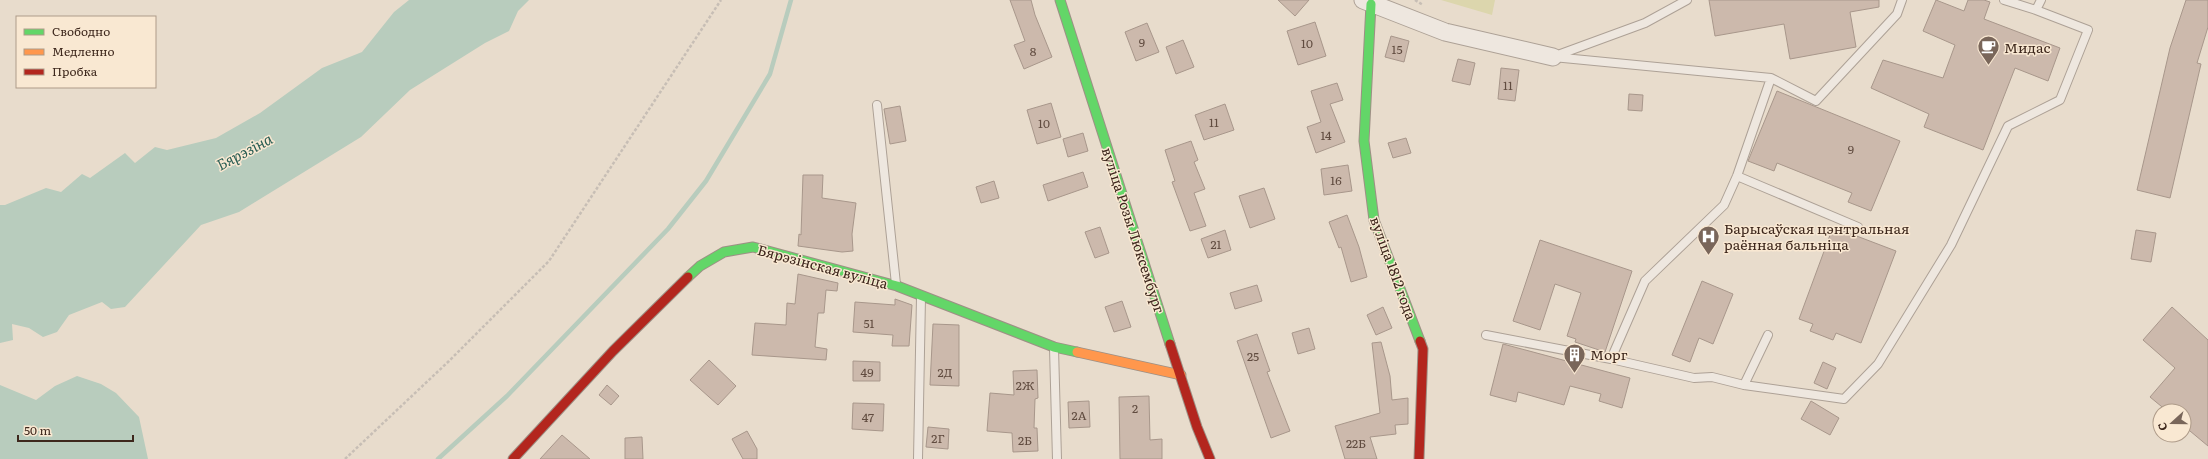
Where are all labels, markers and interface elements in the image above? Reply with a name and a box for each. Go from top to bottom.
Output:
legend [16,16,156,88]
text: Свободно [52,22,110,40]
house number: 9 [1139,33,1145,51]
house number: 10 [1301,34,1313,52]
cafe icon: Мидас [1976,34,2002,67]
place label: Мидас [2004,37,2051,57]
house number: 15 [1392,40,1402,58]
text: Медленно [52,42,115,60]
house number: 8 [1030,42,1037,60]
text: Пробка [52,62,98,80]
house number: 11 [1503,76,1513,94]
house number: 11 [1209,113,1219,131]
house number: 10 [1038,114,1050,132]
water label: Бярэзіна [212,126,277,175]
house number: 14 [1320,126,1332,144]
house number: 9 [1848,140,1854,158]
street label: вуліца Розы Люксембург [1098,145,1170,315]
house number: 16 [1330,171,1342,189]
street label: вуліца 1812 года [1366,214,1422,323]
place label: Барысаўская цэнтральная раённая бальніца [1724,218,1910,254]
hospital icon: Барысаўская цэнтральная раённая бальніца [1696,223,1722,256]
house number: 21 [1211,235,1222,253]
street label: Бярэзінская вуліца [756,239,891,293]
house number: 51 [864,314,875,332]
building icon: Морг [1561,341,1587,374]
place label: Морг [1590,344,1628,364]
house number: 25 [1247,347,1259,365]
house number: 49 [861,363,873,381]
house number: 2Д [938,363,953,381]
house number: 2Ж [1016,376,1035,394]
house number: 2 [1132,399,1138,417]
north arrow [2152,403,2192,443]
house number: 2А [1072,406,1087,424]
house number: 47 [862,408,874,426]
scale bar [18,417,133,443]
text: С [2153,420,2171,433]
text: 50 m [24,421,51,439]
house number: 2Г [931,429,945,447]
house number: 2Б [1018,431,1032,449]
house number: 22Б [1346,434,1366,452]

